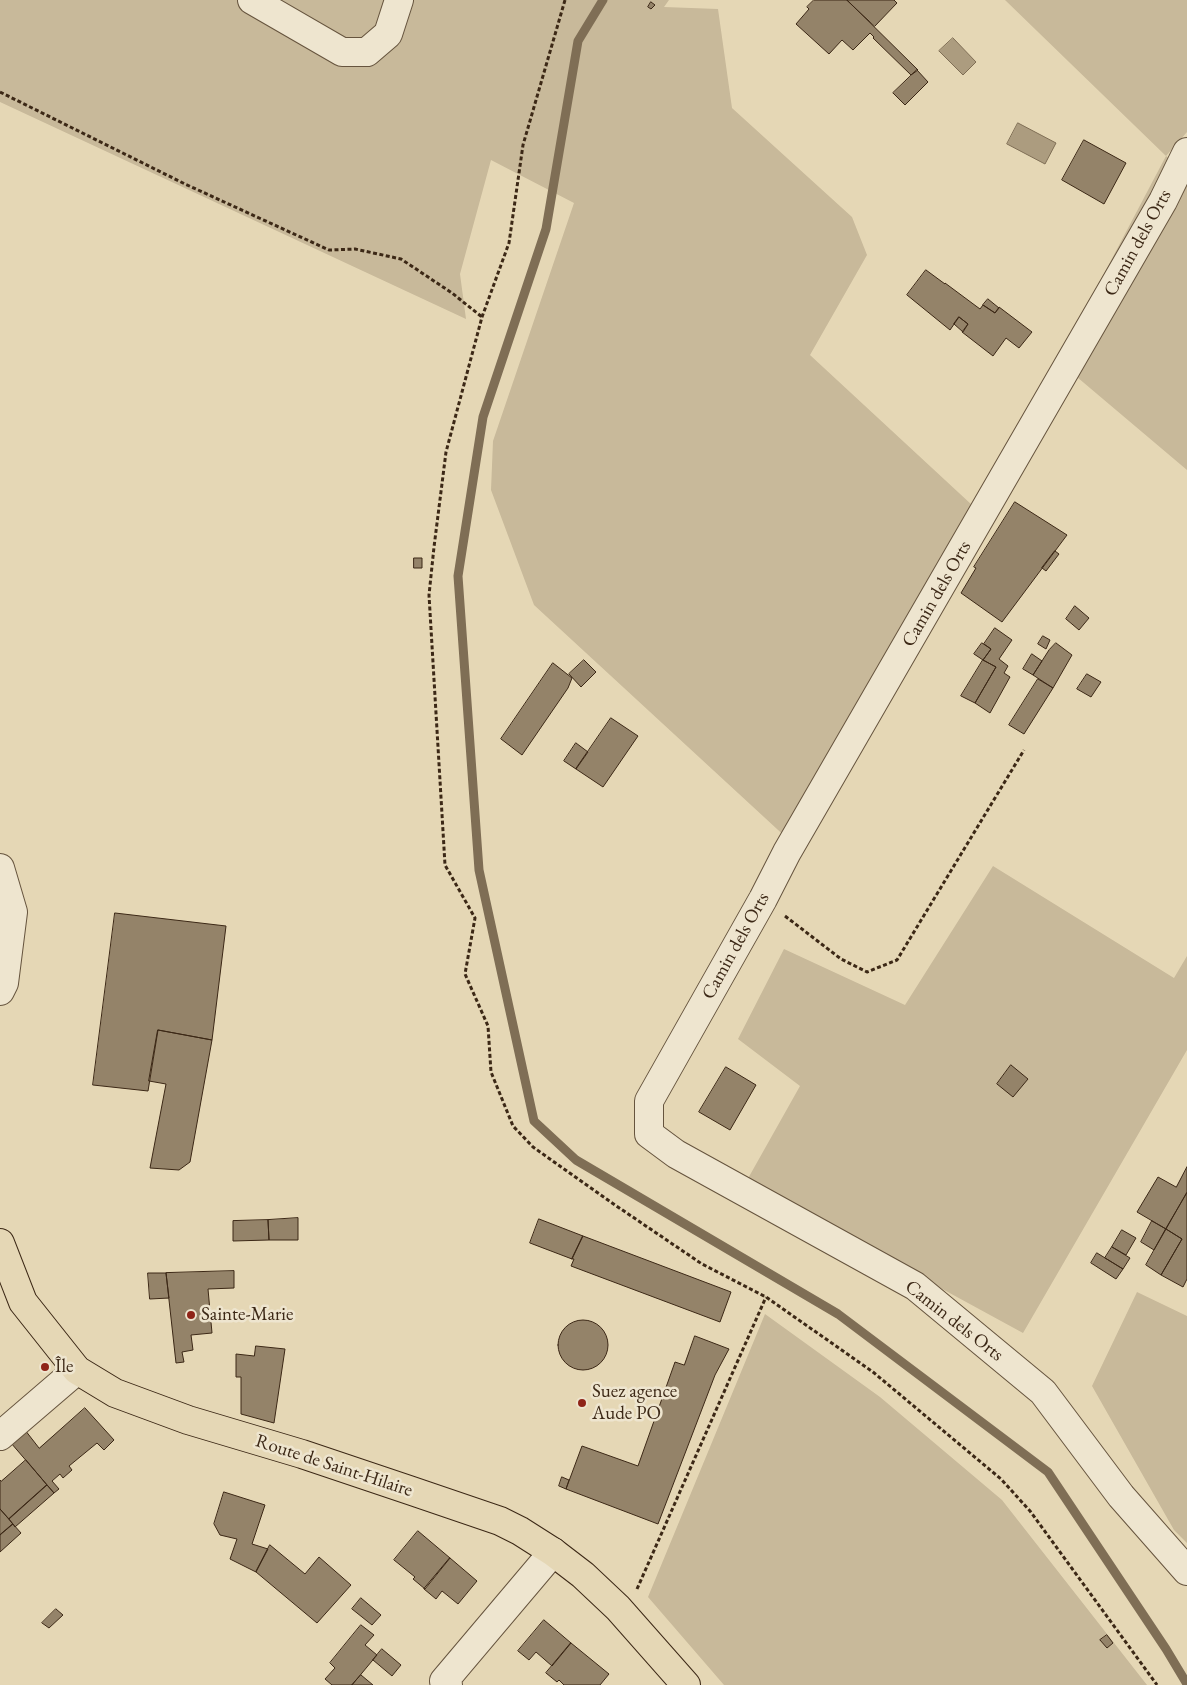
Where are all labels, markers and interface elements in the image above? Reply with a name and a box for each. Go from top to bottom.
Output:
street label: Camin dels Orts [1099,186,1177,300]
street label: Camin dels Orts [897,537,977,651]
street label: Camin dels Orts [697,889,775,1003]
street label: Camin dels Orts [900,1275,1008,1367]
place label: Sainte-Marie [201,1304,293,1326]
marker: Sainte-Marie [185,1309,197,1321]
place label: Île [55,1356,73,1378]
marker: Île [39,1361,51,1373]
place label: Suez agence Aude PO [592,1381,677,1425]
marker: Suez agence Aude PO [576,1397,588,1409]
street label: Route de Saint-Hilaire [253,1430,415,1502]

